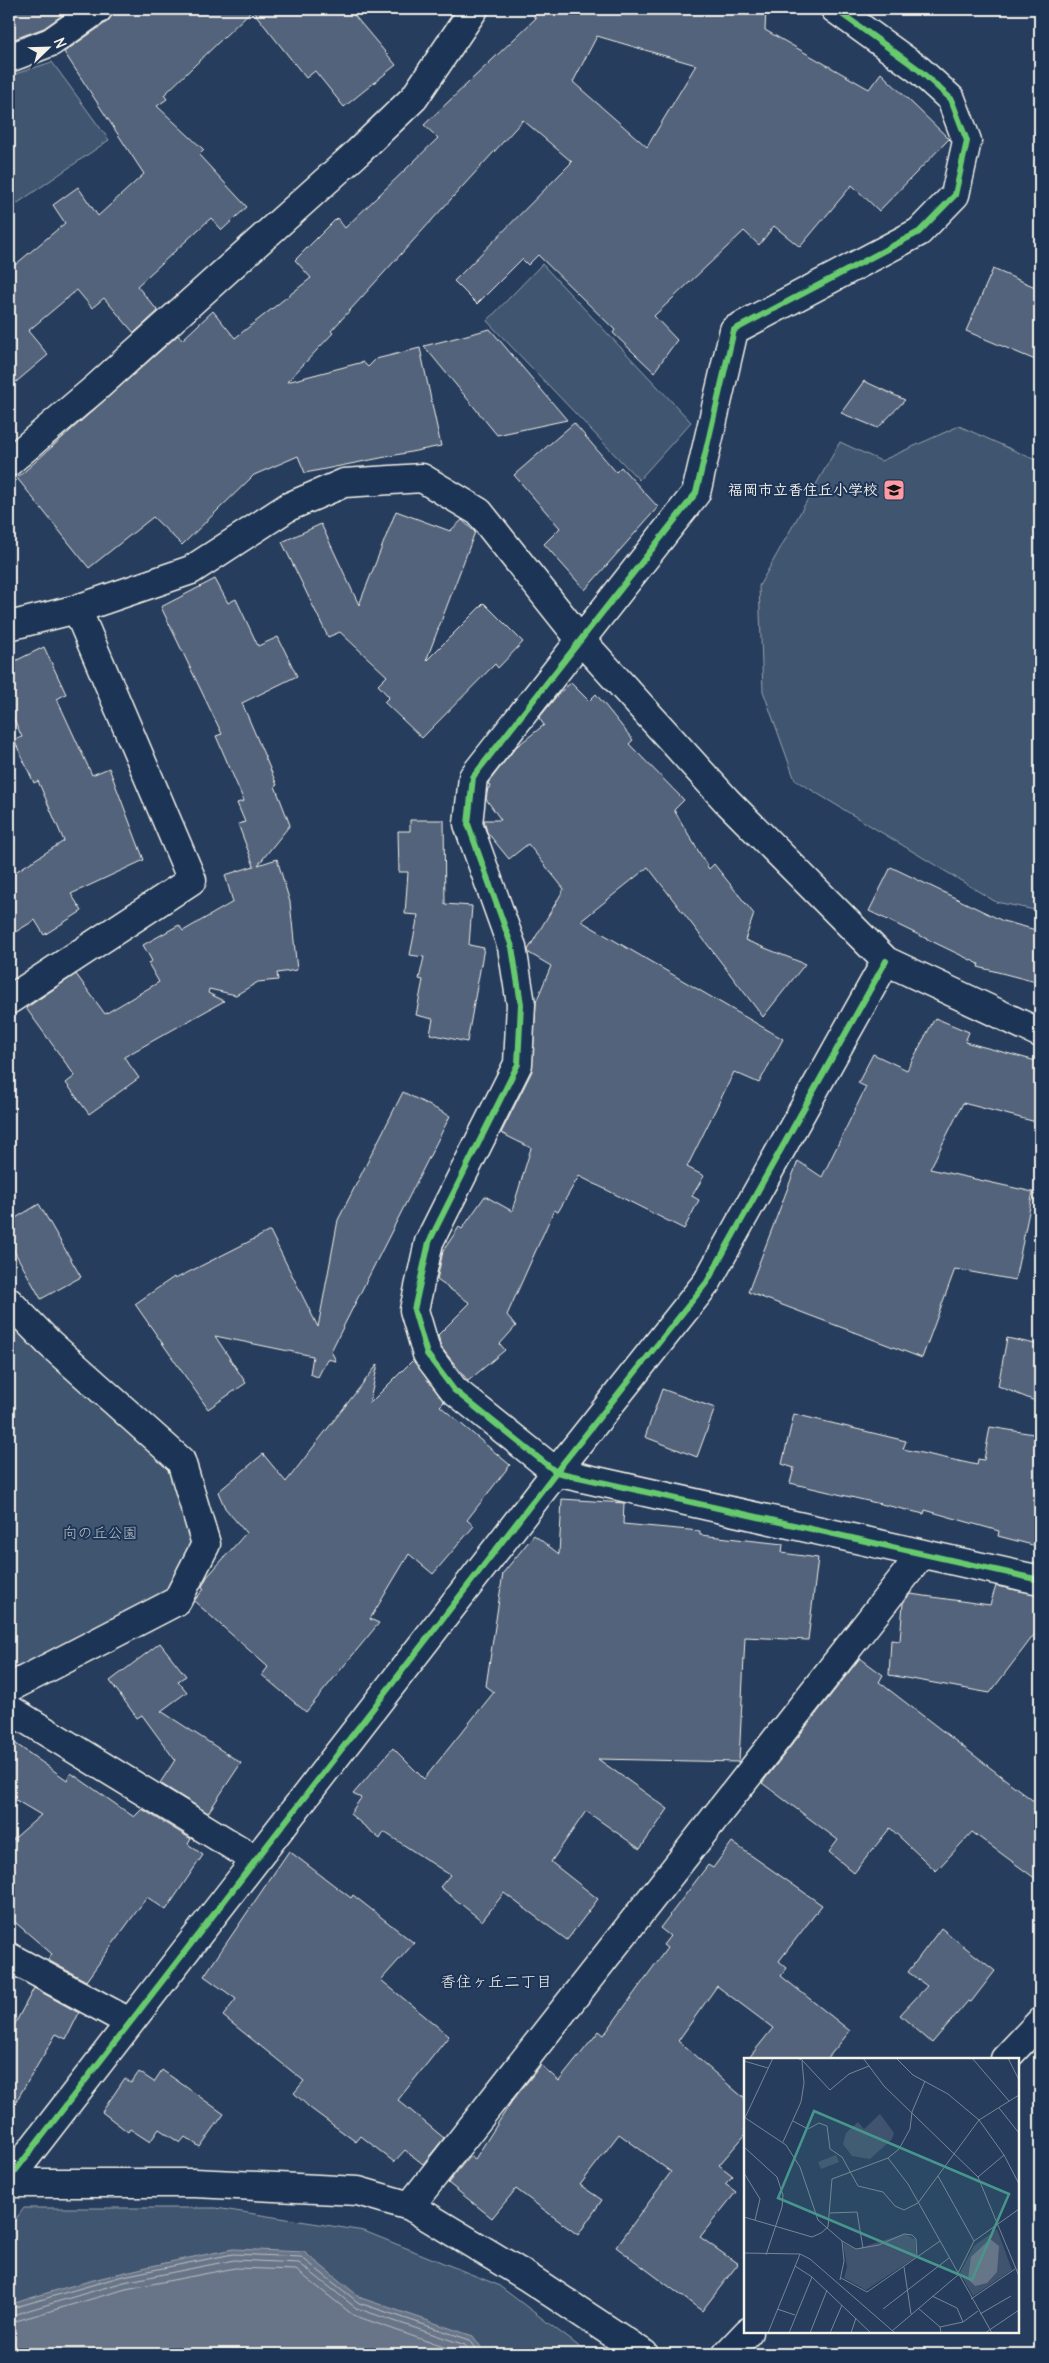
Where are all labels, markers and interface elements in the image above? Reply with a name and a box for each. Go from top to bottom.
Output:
north arrow [22,22,72,72]
text: N [50,35,70,51]
school or university icon: 福岡市立香住丘小学校 [882,478,906,502]
place label: 福岡市立香住丘小学校 [728,480,878,499]
park label: 向の丘公園 [62,1523,138,1542]
district label: 香住ヶ丘二丁目 [440,1971,552,1991]
inset map [744,2058,1019,2333]

